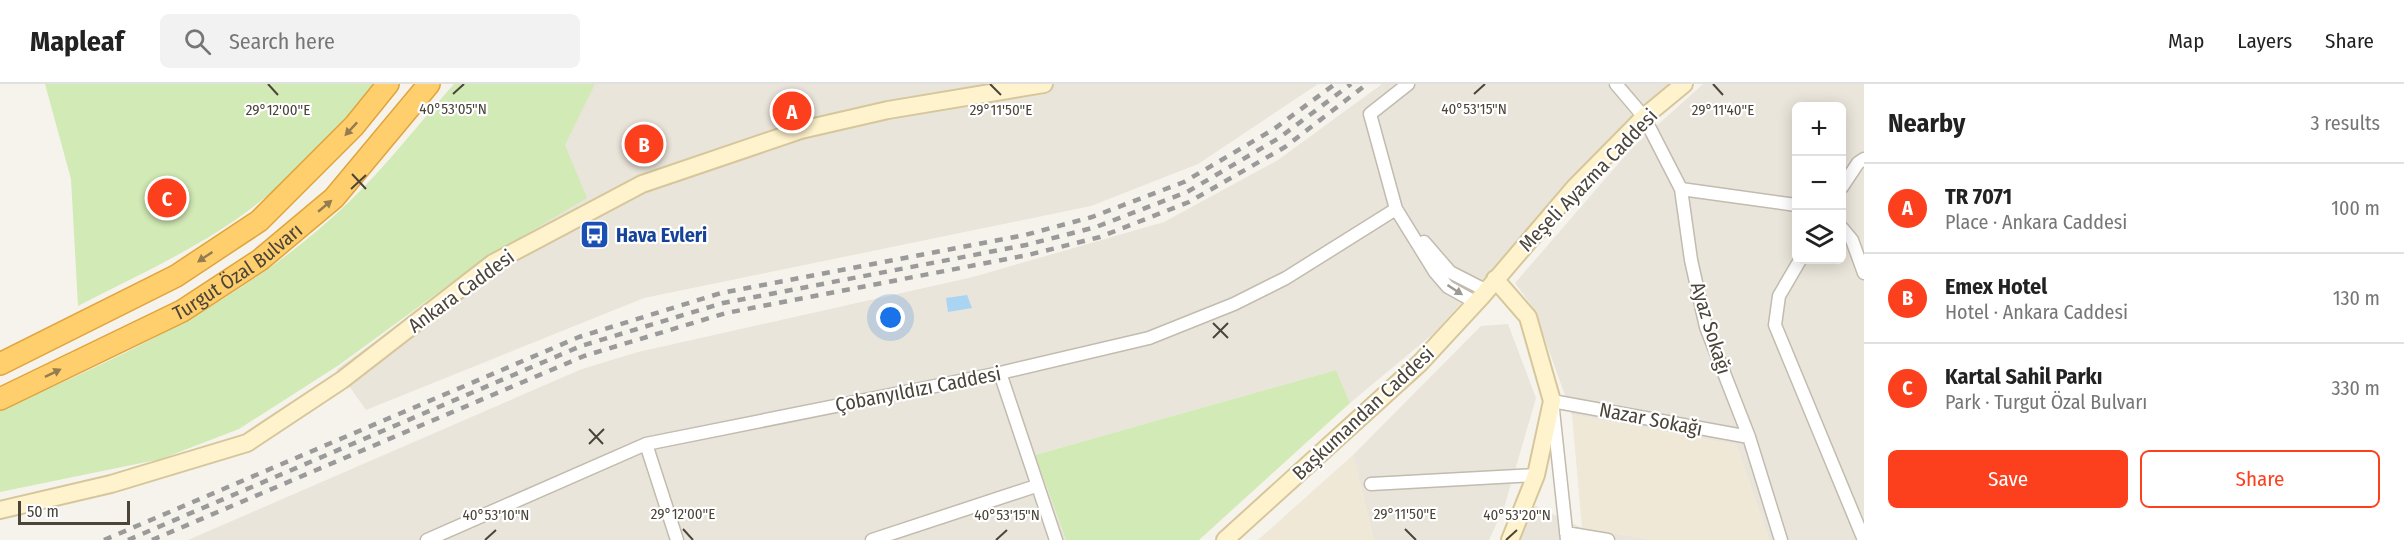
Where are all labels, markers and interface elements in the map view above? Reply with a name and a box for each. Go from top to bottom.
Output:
search box [160,14,580,68]
text: Mapleaf [30,25,124,58]
icon: search [181,25,214,58]
text: Search here [229,28,335,55]
text: Map [2168,28,2204,54]
text: Layers [2237,28,2292,54]
text: Share [2325,28,2374,54]
pin: A [772,88,812,134]
text: 40°53'05"N [419,100,487,118]
text: 40°53'15"N [1441,100,1507,118]
text: 29°12'00"E [246,101,310,119]
text: 29°11'50"E [970,101,1032,119]
text: 29°11'40"E [1692,101,1754,119]
map controls [1792,102,1846,264]
button: + [1792,102,1846,156]
street label: Meşeli Ayazma Caddesi [1514,104,1663,257]
text: Nearby [1888,108,1965,139]
text: 3 results [2311,111,2380,135]
one-way arrow [344,121,358,135]
pin: B [624,122,664,166]
button: − [1792,156,1846,210]
pin: C [148,176,186,220]
text: TR 7071 [1945,183,2012,210]
text: A [1902,196,1913,220]
text: 100 m [2331,196,2380,220]
one-way arrow [317,200,332,213]
button: layers [1792,210,1846,264]
text: Place · Ankara Caddesi [1945,210,2127,234]
street label: Turgut Özal Bulvarı [169,218,307,326]
bus stop icon: Hava Evleri [579,219,611,251]
place label: Hava Evleri [616,223,707,247]
street label: Ankara Caddesi [403,244,519,338]
one-way arrow [197,251,213,262]
text: Emex Hotel [1945,273,2047,300]
street label: Ayaz Sokağı [1686,279,1736,377]
one-way arrow [1446,284,1463,295]
text: B [1902,286,1913,310]
text: 130 m [2333,286,2380,310]
text: Hotel · Ankara Caddesi [1945,300,2128,324]
your location [876,303,905,332]
street label: Başkumandan Caddesi [1287,341,1439,486]
street label: Çobanyıldızı Caddesi [833,361,1003,418]
text: Kartal Sahil Parkı [1945,363,2102,390]
one-way arrow [44,369,61,378]
text: C [1902,376,1913,400]
text: 330 m [2331,376,2380,400]
text: Park · Turgut Özal Bulvarı [1945,390,2147,414]
street label: Nazar Sokağı [1597,397,1705,441]
button: Save [1888,450,2128,508]
button: Share [2140,450,2380,508]
scale bar [18,498,130,526]
text: 50 m [27,502,59,521]
text: 29°12'00"E [651,505,715,523]
text: 29°11'50"E [1374,505,1436,523]
text: 40°53'10"N [463,506,529,524]
text: 40°53'15"N [974,506,1040,524]
text: 40°53'20"N [1483,506,1551,524]

